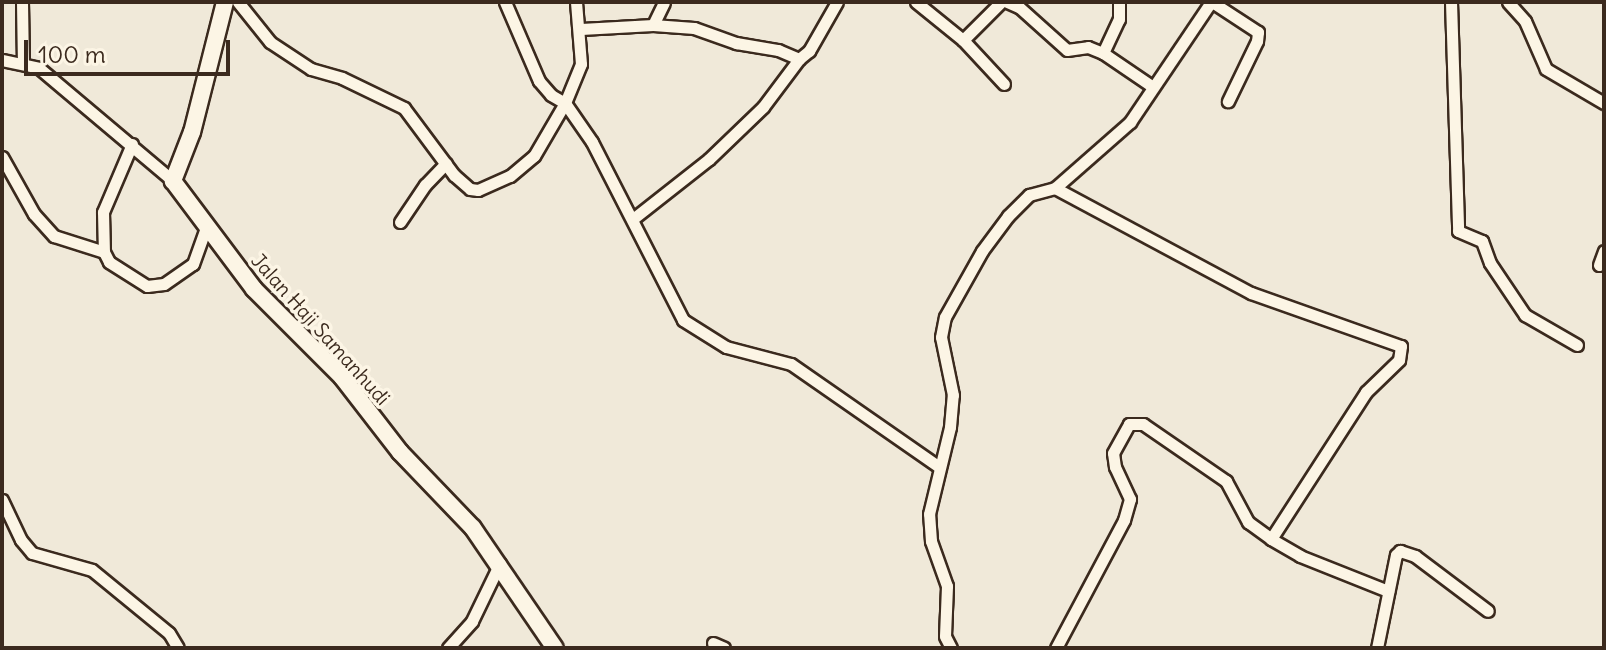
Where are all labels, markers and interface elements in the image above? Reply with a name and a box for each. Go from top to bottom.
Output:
scale bar [28,24,234,74]
text: 100 m [38,39,106,69]
street label: Jalan Haji Samanhudi [247,248,395,410]

